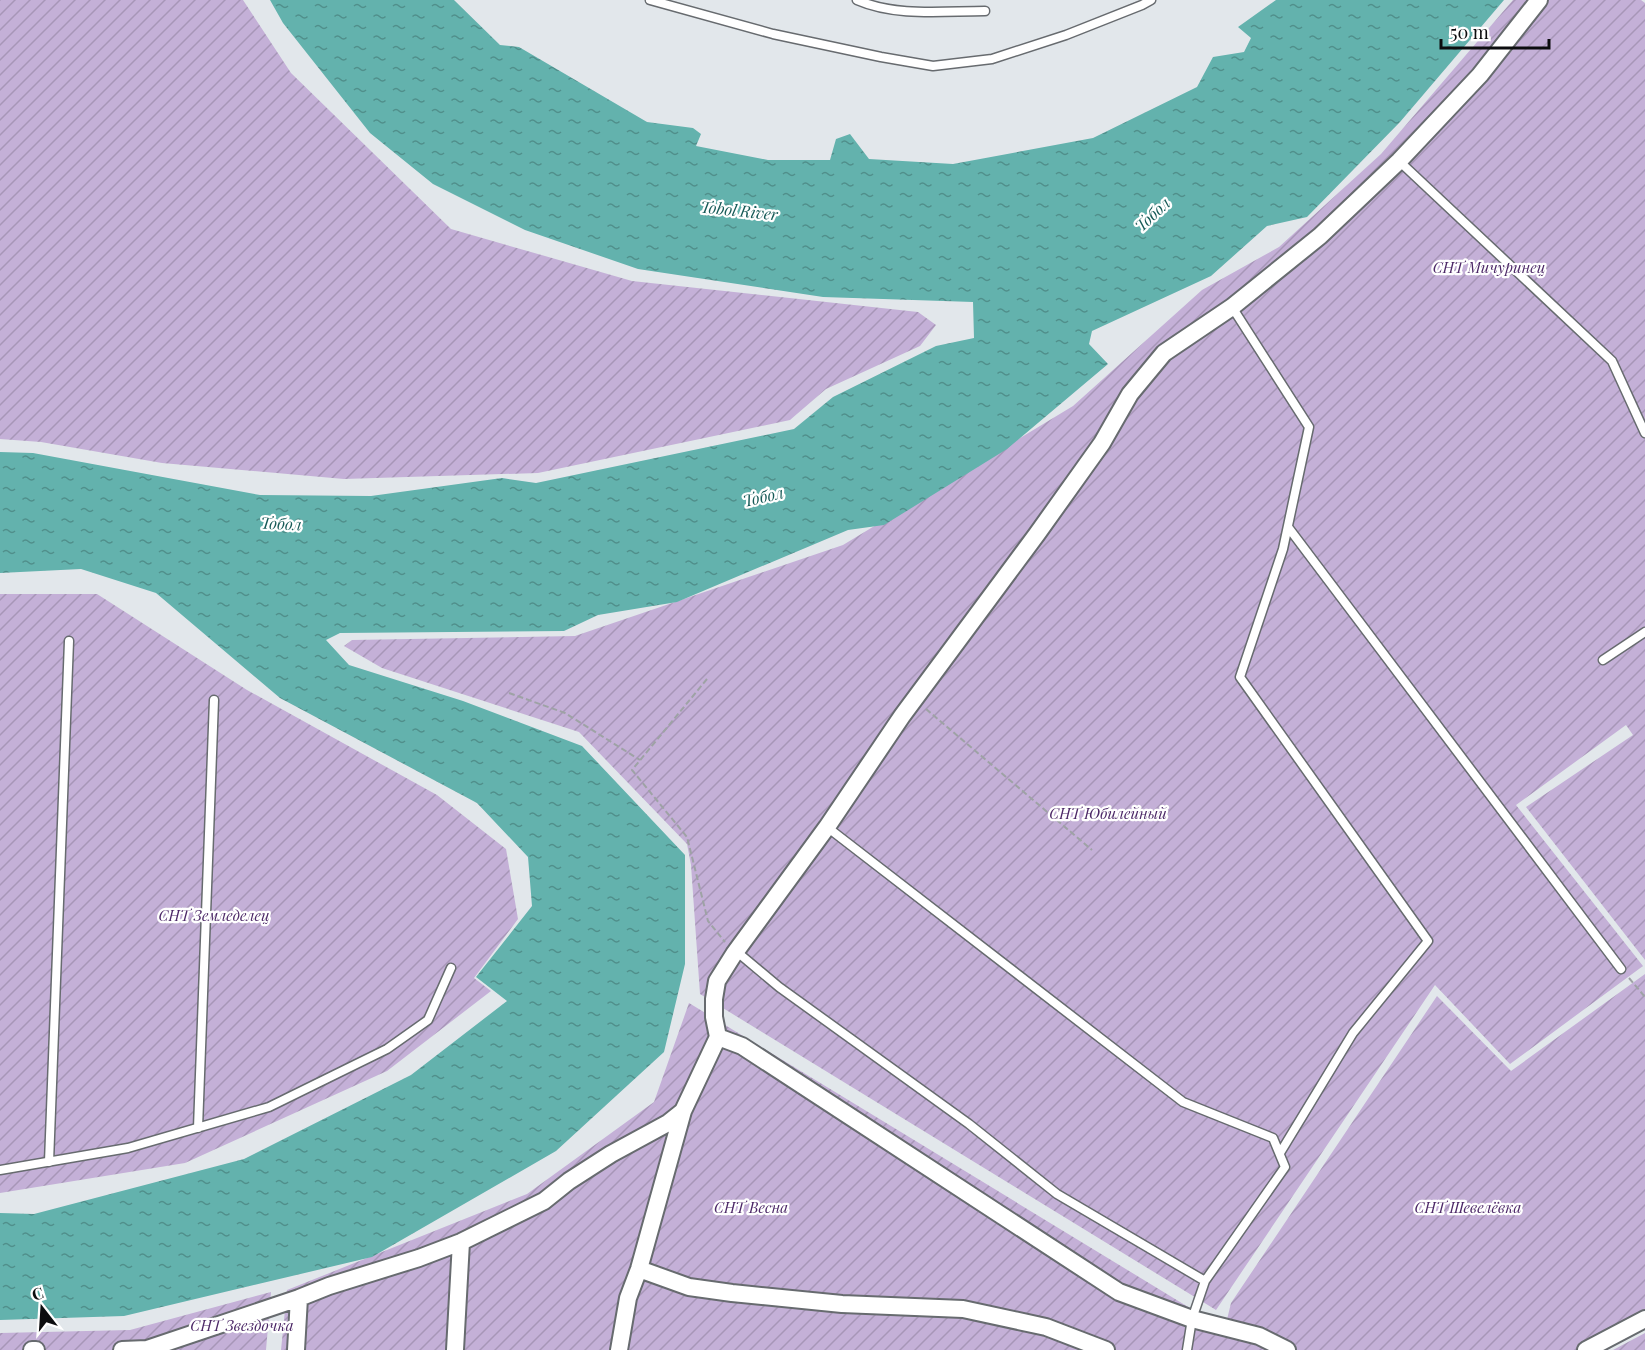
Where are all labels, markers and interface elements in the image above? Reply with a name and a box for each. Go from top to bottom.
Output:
scale bar [1441,12,1549,50]
text: 50 m [1450,20,1489,44]
water label: Тобол [1130,192,1174,236]
water label: Tobol River [699,195,780,225]
park label: СНТ Мичуринец [1433,257,1545,277]
water label: Тобол [741,481,785,511]
water label: Тобол [260,511,302,535]
park label: СНТ Юбилейный [1049,803,1167,823]
park label: СНТ Земледелец [159,905,269,925]
park label: СНТ Весна [714,1197,788,1217]
park label: СНТ Шевелёвка [1415,1197,1522,1217]
north arrow [12,1278,72,1338]
text: С [29,1281,46,1305]
park label: СНТ Звездочка [190,1315,294,1335]

